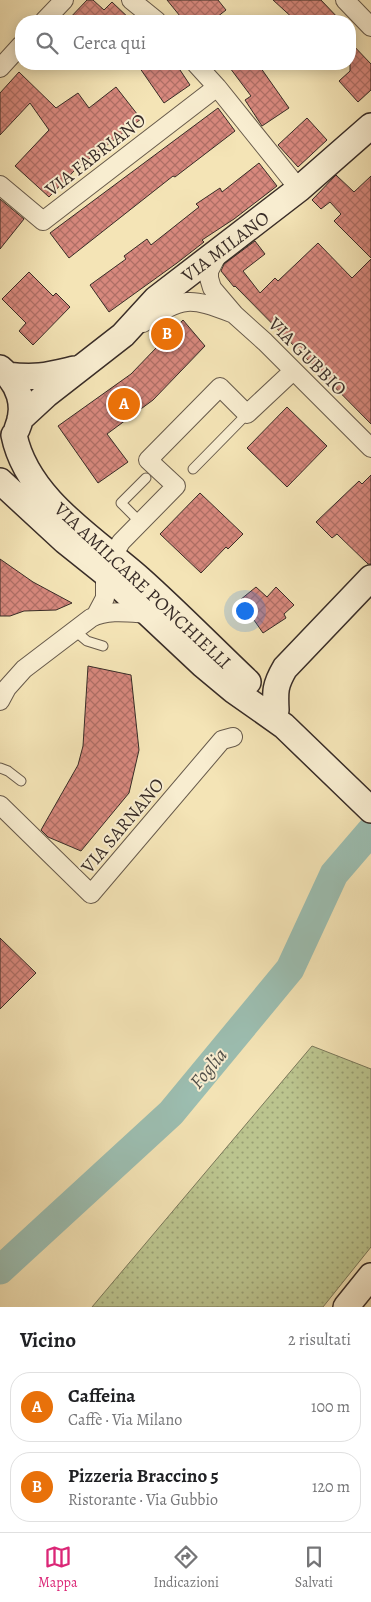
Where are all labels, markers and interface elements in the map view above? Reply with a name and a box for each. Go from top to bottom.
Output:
search box [15,15,356,70]
icon: search [33,29,61,57]
text: Cerca qui [73,30,146,56]
street label: VIA FABRIANO [39,107,151,203]
street label: VIA MILANO [175,205,275,289]
street label: VIA GUBBIO [262,311,352,402]
pin: B [151,315,183,353]
pin: A [108,385,140,423]
street label: VIA AMILCARE PONCHIELLI [47,496,237,675]
your location [232,598,258,624]
street label: VIA SARNANO [74,772,170,880]
water label: Foglia [183,1042,233,1094]
text: Vicino [20,1326,76,1354]
text: 2 risultati [288,1329,351,1351]
text: Caffeina [68,1383,136,1409]
text: A [32,1396,42,1418]
text: 100 m [311,1396,350,1418]
text: Caffè · Via Milano [68,1409,182,1431]
text: Pizzeria Braccino 5 [68,1463,219,1489]
text: B [32,1476,42,1498]
text: 120 m [312,1476,350,1498]
text: Ristorante · Via Gubbio [68,1489,218,1511]
tab: Mappa [38,1543,78,1592]
tab: Indicazioni [153,1543,219,1592]
tab: Salvati [295,1543,333,1592]

